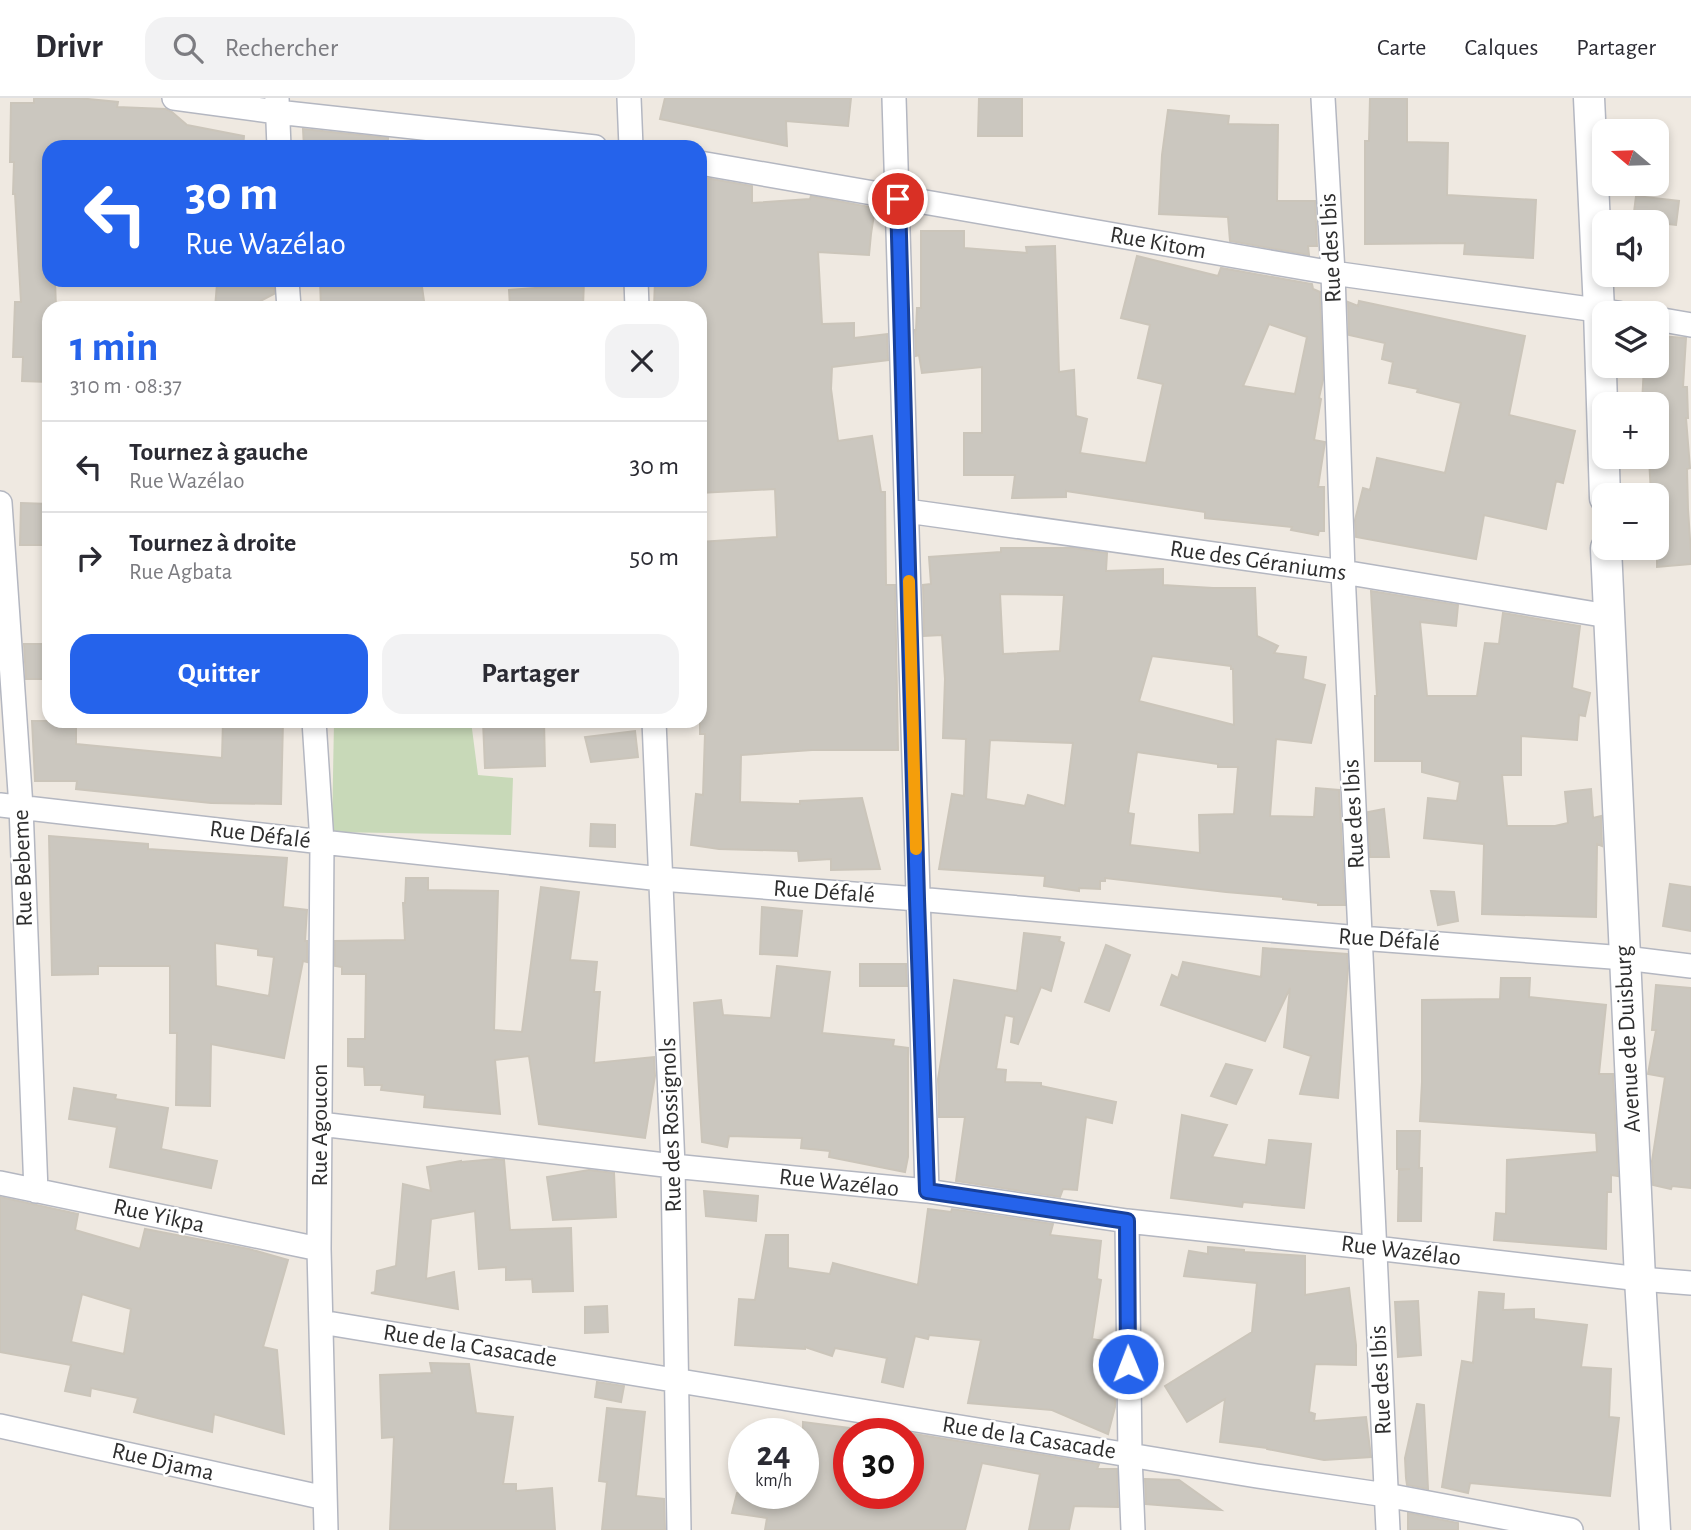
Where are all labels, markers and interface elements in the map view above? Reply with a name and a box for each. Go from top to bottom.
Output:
search box [145,17,635,80]
icon: search [169,29,207,67]
text: Drivr [35,31,103,64]
text: Rechercher [225,35,338,61]
text: Carte [1377,36,1426,60]
text: Calques [1464,36,1538,60]
text: Partager [1576,36,1656,60]
north arrow [1592,119,1670,196]
map controls [1592,119,1669,560]
icon: left [70,168,161,259]
pin [868,169,928,229]
text: 30 m [185,170,279,219]
icon: arrive [879,180,917,218]
street label: Rue des Ibis [1316,193,1346,303]
button: sound [1592,210,1669,287]
street label: Rue Kitom [1108,223,1208,263]
text: Rue Wazélao [185,228,346,260]
button: layers [1592,301,1669,378]
button: close [605,324,679,398]
text: 1 min [70,326,159,368]
text: 310 m · 08:37 [70,375,182,398]
button: + [1592,392,1669,469]
text: Tournez à gauche [129,439,308,465]
icon: left [70,448,108,486]
text: 30 m [629,453,679,479]
text: Rue Wazélao [129,470,245,493]
button: − [1592,483,1669,560]
text: Tournez à droite [129,530,296,556]
street label: Rue des Géraniums [1168,537,1348,585]
icon: right [70,539,108,577]
text: 50 m [629,544,679,570]
text: Rue Agbata [129,561,232,584]
button: Quitter [70,634,368,714]
button: Partager [382,634,679,714]
street label: Rue des Ibis [1339,759,1369,869]
street label: Rue Bebeme [9,809,37,927]
street label: Rue Défalé [208,817,312,853]
street label: Rue Défalé [772,876,876,908]
street label: Rue Défalé [1337,924,1441,956]
street label: Avenue de Duisburg [1611,944,1645,1133]
street label: Rue des Rossignols [656,1037,686,1213]
street label: Rue Agoucon [308,1064,332,1186]
street label: Rue Wazélao [778,1165,900,1201]
street label: Rue Yikpa [111,1195,207,1237]
street label: Rue Wazélao [1340,1232,1462,1270]
street label: Rue de la Casacade [381,1320,559,1372]
street label: Rue des Ibis [1366,1325,1396,1435]
position arrow [1091,1327,1165,1401]
street label: Rue de la Casacade [940,1412,1118,1464]
speed limit sign: 30 [833,1418,924,1509]
text: 24 [756,1437,791,1472]
street label: Rue Djama [110,1439,216,1485]
text: km/h [755,1472,792,1490]

